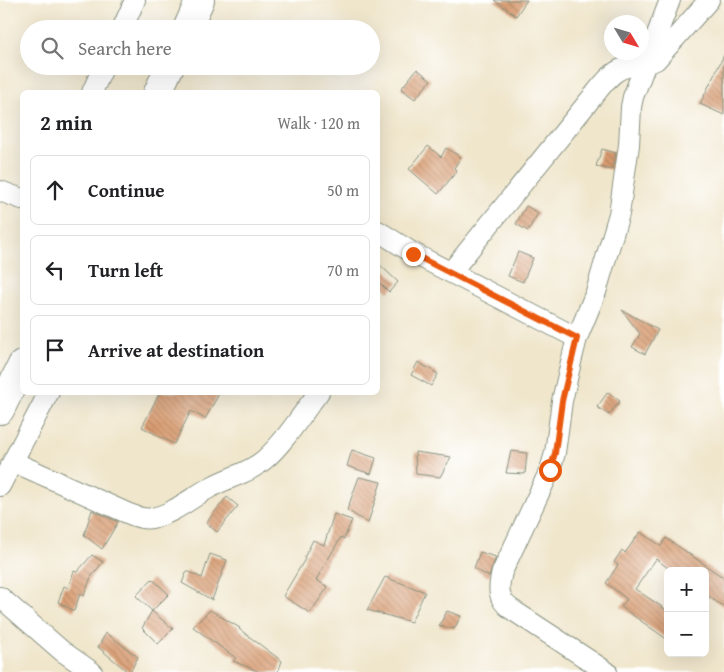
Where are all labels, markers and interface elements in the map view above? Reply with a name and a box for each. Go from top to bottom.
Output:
north arrow [604,15,649,60]
search box [20,20,380,75]
icon: search [38,34,66,62]
text: Search here [78,34,172,62]
text: 2 min [40,107,92,138]
text: Walk · 120 m [277,111,360,135]
icon: ahead [41,176,69,204]
text: Continue [88,176,165,204]
text: 50 m [327,178,359,202]
route end [402,243,425,266]
icon: left [41,256,69,284]
text: Turn left [88,256,163,284]
text: 70 m [327,258,359,282]
icon: arrive [41,336,69,364]
text: Arrive at destination [88,336,264,364]
route start [539,459,562,482]
map controls [664,567,709,657]
button: + [664,567,709,612]
button: − [664,612,709,657]

